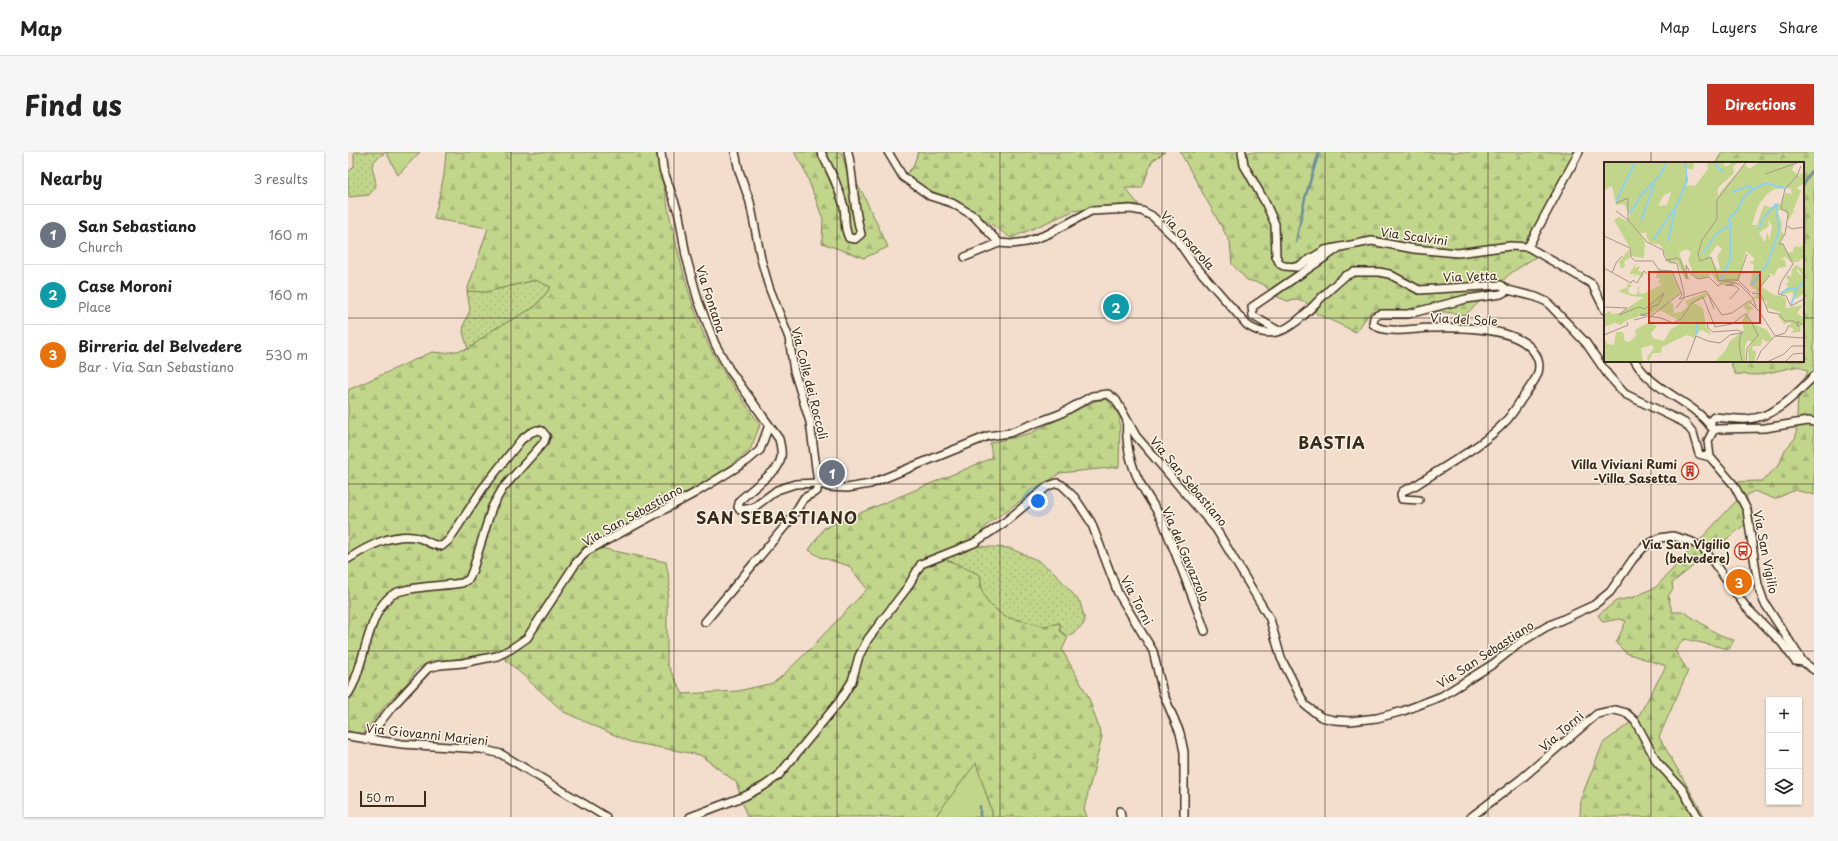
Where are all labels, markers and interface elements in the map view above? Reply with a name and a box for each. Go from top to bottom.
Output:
text: Map [20,14,62,42]
text: Map [1660,17,1690,38]
text: Layers [1712,17,1757,38]
text: Share [1779,17,1818,38]
text: Find us [24,83,122,126]
button: Directions [1707,84,1814,125]
inset map [1604,162,1804,362]
text: Nearby [40,165,102,191]
text: 3 results [254,169,308,188]
street label: Via Orsarola [1157,206,1220,274]
text: San Sebastiano [78,214,196,237]
street label: Via Scalvini [1379,222,1449,250]
text: 1 [50,225,56,244]
text: 160 m [269,225,308,244]
text: Church [78,237,123,256]
street label: Via Fontana [692,263,731,335]
street label: Via Vetta [1443,266,1498,286]
text: Case Moroni [78,274,172,297]
text: 2 [48,285,58,304]
text: 160 m [269,285,308,304]
pin: 2 [1103,292,1129,322]
text: Place [78,297,111,316]
street label: Via del Sole [1430,308,1499,330]
street label: Via Colle dei Roccoli [787,325,833,441]
text: Birreria del Belvedere [78,334,242,357]
text: 3 [49,345,57,364]
text: 530 m [265,345,308,364]
text: Bar · Via San Sebastiano [78,357,234,376]
district label: BASTIA [1298,430,1366,454]
street label: Via San Sebastiano [1146,432,1232,530]
place label: Villa Viviani Rumi -Villa Sasetta [1571,455,1678,487]
pin: 1 [819,458,845,488]
building icon: Villa Viviani Rumi -Villa Sasetta [1680,461,1700,481]
street label: Via San Sebastiano [578,480,686,550]
your location [1028,491,1048,511]
street label: Via del Gavazzolo [1158,503,1214,605]
district label: SAN SEBASTIANO [696,505,858,529]
street label: Via San Vigilio [1749,509,1783,596]
place label: Via San Vigilio (belvedere) [1642,535,1730,567]
bus stop icon: Via San Vigilio (belvedere) [1733,541,1753,561]
pin: 3 [1726,567,1752,597]
street label: Via Torni [1116,572,1158,628]
street label: Via San Sebastiano [1433,616,1537,692]
map controls [1766,697,1802,805]
button: + [1766,697,1802,733]
street label: Via Torni [1535,707,1587,755]
street label: Via Giovanni Marieni [365,719,489,749]
button: − [1766,733,1802,769]
button: layers [1766,769,1802,805]
scale bar [360,789,426,808]
text: 50 m [366,789,395,806]

